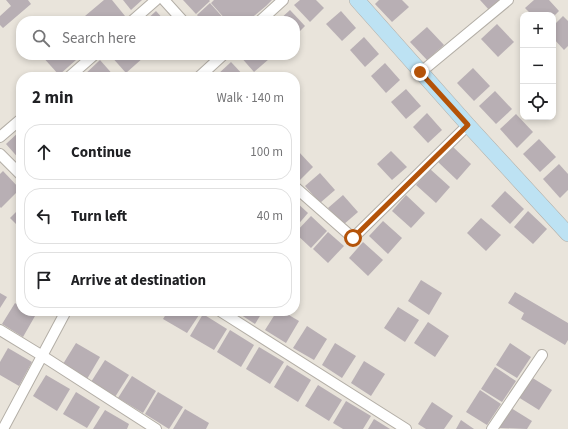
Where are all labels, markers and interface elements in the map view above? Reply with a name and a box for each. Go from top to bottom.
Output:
map controls [520,12,556,120]
button: + [520,12,556,48]
search box [16,16,300,60]
icon: search [30,27,52,49]
text: Search here [62,28,136,49]
button: − [520,48,556,84]
route end [411,63,429,81]
button: locate [520,84,556,120]
text: 2 min [32,86,73,110]
text: Walk · 140 m [216,89,284,107]
icon: ahead [33,141,55,163]
text: Continue [71,142,131,163]
text: 100 m [250,143,283,161]
icon: left [33,205,55,227]
text: Turn left [71,206,127,227]
text: 40 m [257,207,283,225]
route start [344,229,362,247]
icon: arrive [33,269,55,291]
text: Arrive at destination [71,270,206,291]

